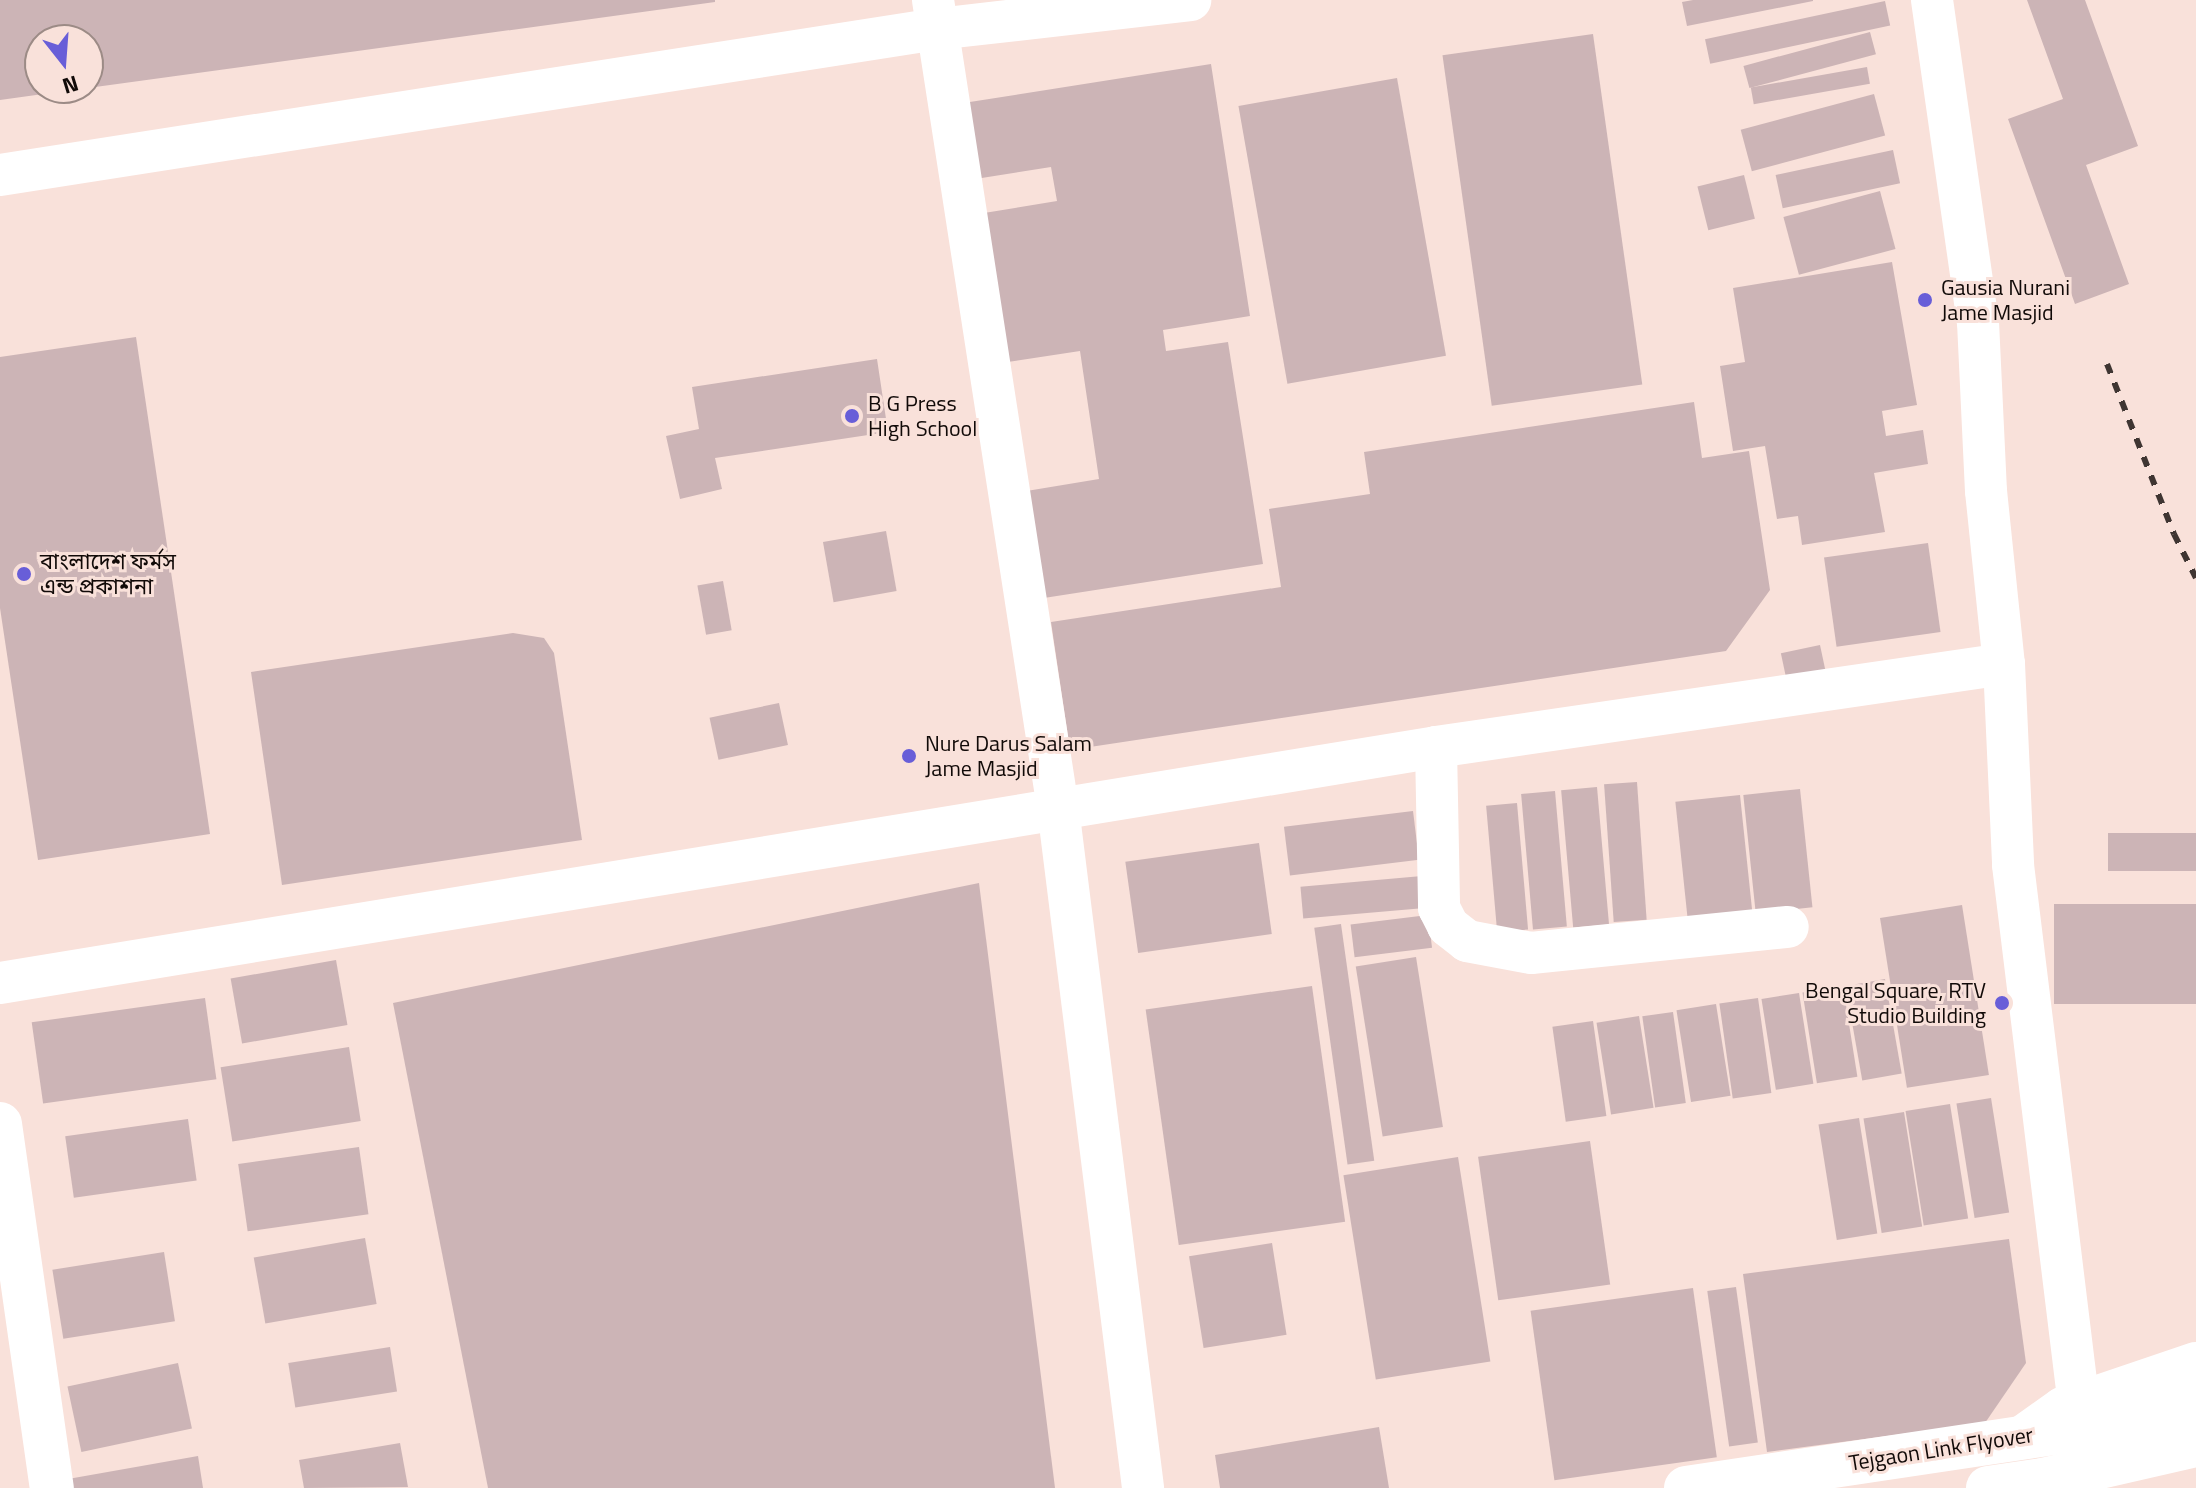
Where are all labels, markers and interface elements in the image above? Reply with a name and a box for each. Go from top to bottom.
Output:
north arrow [24,24,104,104]
text: N [58,67,83,104]
place label: Gausia Nurani Jame Masjid [1941,274,2070,326]
marker: Gausia Nurani Jame Masjid [1916,291,1934,309]
place label: B G Press High School [868,390,977,442]
marker: B G Press High School [843,407,861,425]
place label: বাংলাদেশ ফর্মস এন্ড প্রকাশনা [40,548,176,600]
marker: বাংলাদেশ ফর্মস এন্ড প্রকাশনা [15,565,33,583]
place label: Nure Darus Salam Jame Masjid [925,730,1092,782]
marker: Nure Darus Salam Jame Masjid [900,747,918,765]
place label: Bengal Square, RTV Studio Building [1805,977,1986,1028]
marker: Bengal Square, RTV Studio Building [1993,994,2011,1012]
street label: Tejgaon Link Flyover [1847,1421,2035,1477]

